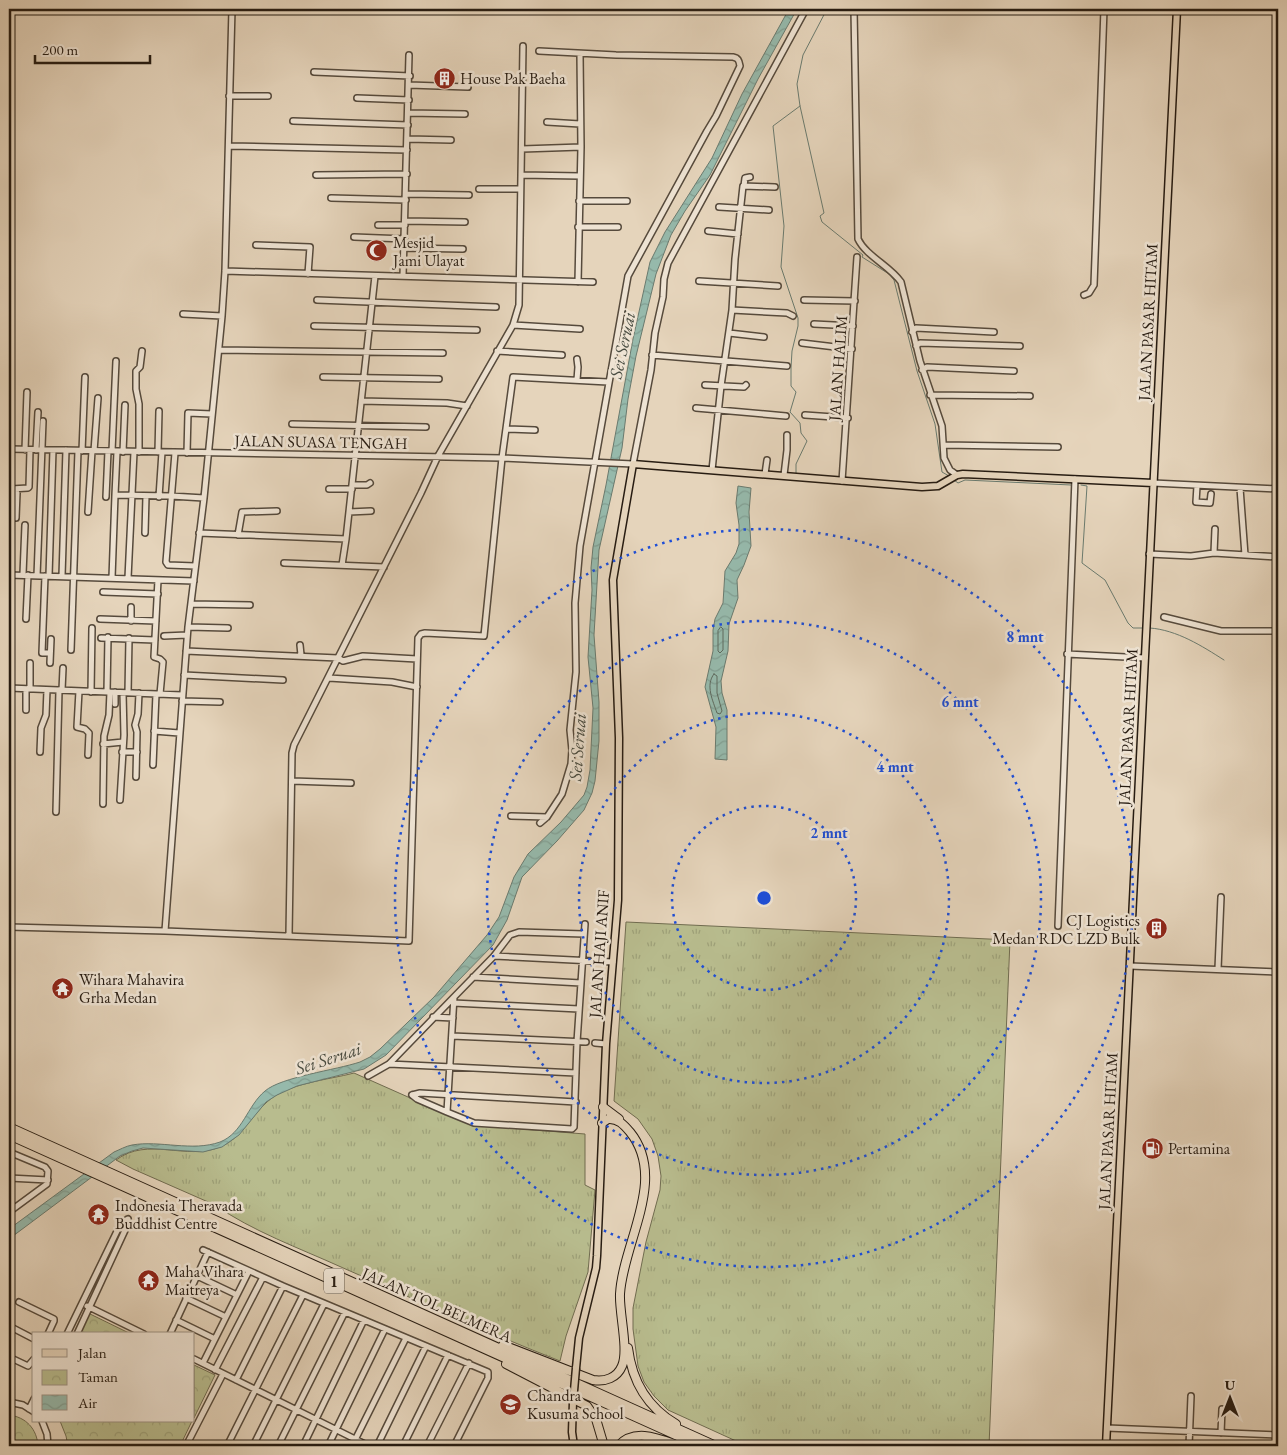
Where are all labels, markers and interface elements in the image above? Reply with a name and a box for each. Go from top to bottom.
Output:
scale bar [35,32,150,64]
text: 200 m [42,40,79,59]
building icon: House Pak Baeha [432,66,456,90]
place label: House Pak Baeha [460,68,566,89]
place label: Mesjid Jami Ulayat [391,232,464,271]
mosque icon: Mesjid Jami Ulayat [365,239,389,263]
street label: JALAN PASAR HITAM [1133,243,1163,403]
water label: Sei Seruai [604,309,640,381]
street label: JALAN HALIM [824,314,852,424]
street label: JALAN SUASA TENGAH [232,430,408,454]
text: 8 mnt [1006,627,1044,646]
street label: JALAN PASAR HITAM [1113,648,1143,808]
text: 6 mnt [941,692,979,711]
water label: Sei Seruai [563,712,591,783]
text: 4 mnt [876,757,914,776]
text: 2 mnt [810,823,848,842]
street label: JALAN HAJI ANIF [584,889,614,1021]
centre of rings [755,889,773,907]
place label: CJ Logistics Medan RDC LZD Bulk [992,910,1140,949]
building icon: CJ Logistics Medan RDC LZD Bulk [1144,917,1168,941]
place label: Wihara Mahavira Grha Medan [79,969,185,1008]
temple icon: Wihara Mahavira Grha Medan [51,976,75,1000]
water label: Sei Seruai [291,1036,364,1080]
street label: JALAN PASAR HITAM [1093,1052,1123,1212]
fuel station icon: Pertamina [1140,1136,1164,1160]
place label: Pertamina [1168,1138,1231,1159]
place label: Indonesia Theravada Buddhist Centre [115,1195,243,1234]
temple icon: Indonesia Theravada Buddhist Centre [87,1202,111,1226]
place label: Maha Vihara Maitreya [165,1261,245,1300]
street label: JALAN TOL BELMERA [357,1262,516,1348]
temple icon: Maha Vihara Maitreya [137,1268,161,1292]
road number: 1 [324,1268,344,1294]
legend [32,1332,195,1422]
text: Jalan [76,1343,107,1362]
text: Taman [78,1367,118,1386]
north arrow [1204,1372,1254,1422]
text: U [1225,1376,1236,1394]
place label: Chandra Kusuma School [527,1385,624,1424]
school or university icon: Chandra Kusuma School [499,1392,523,1416]
text: Air [77,1393,97,1412]

